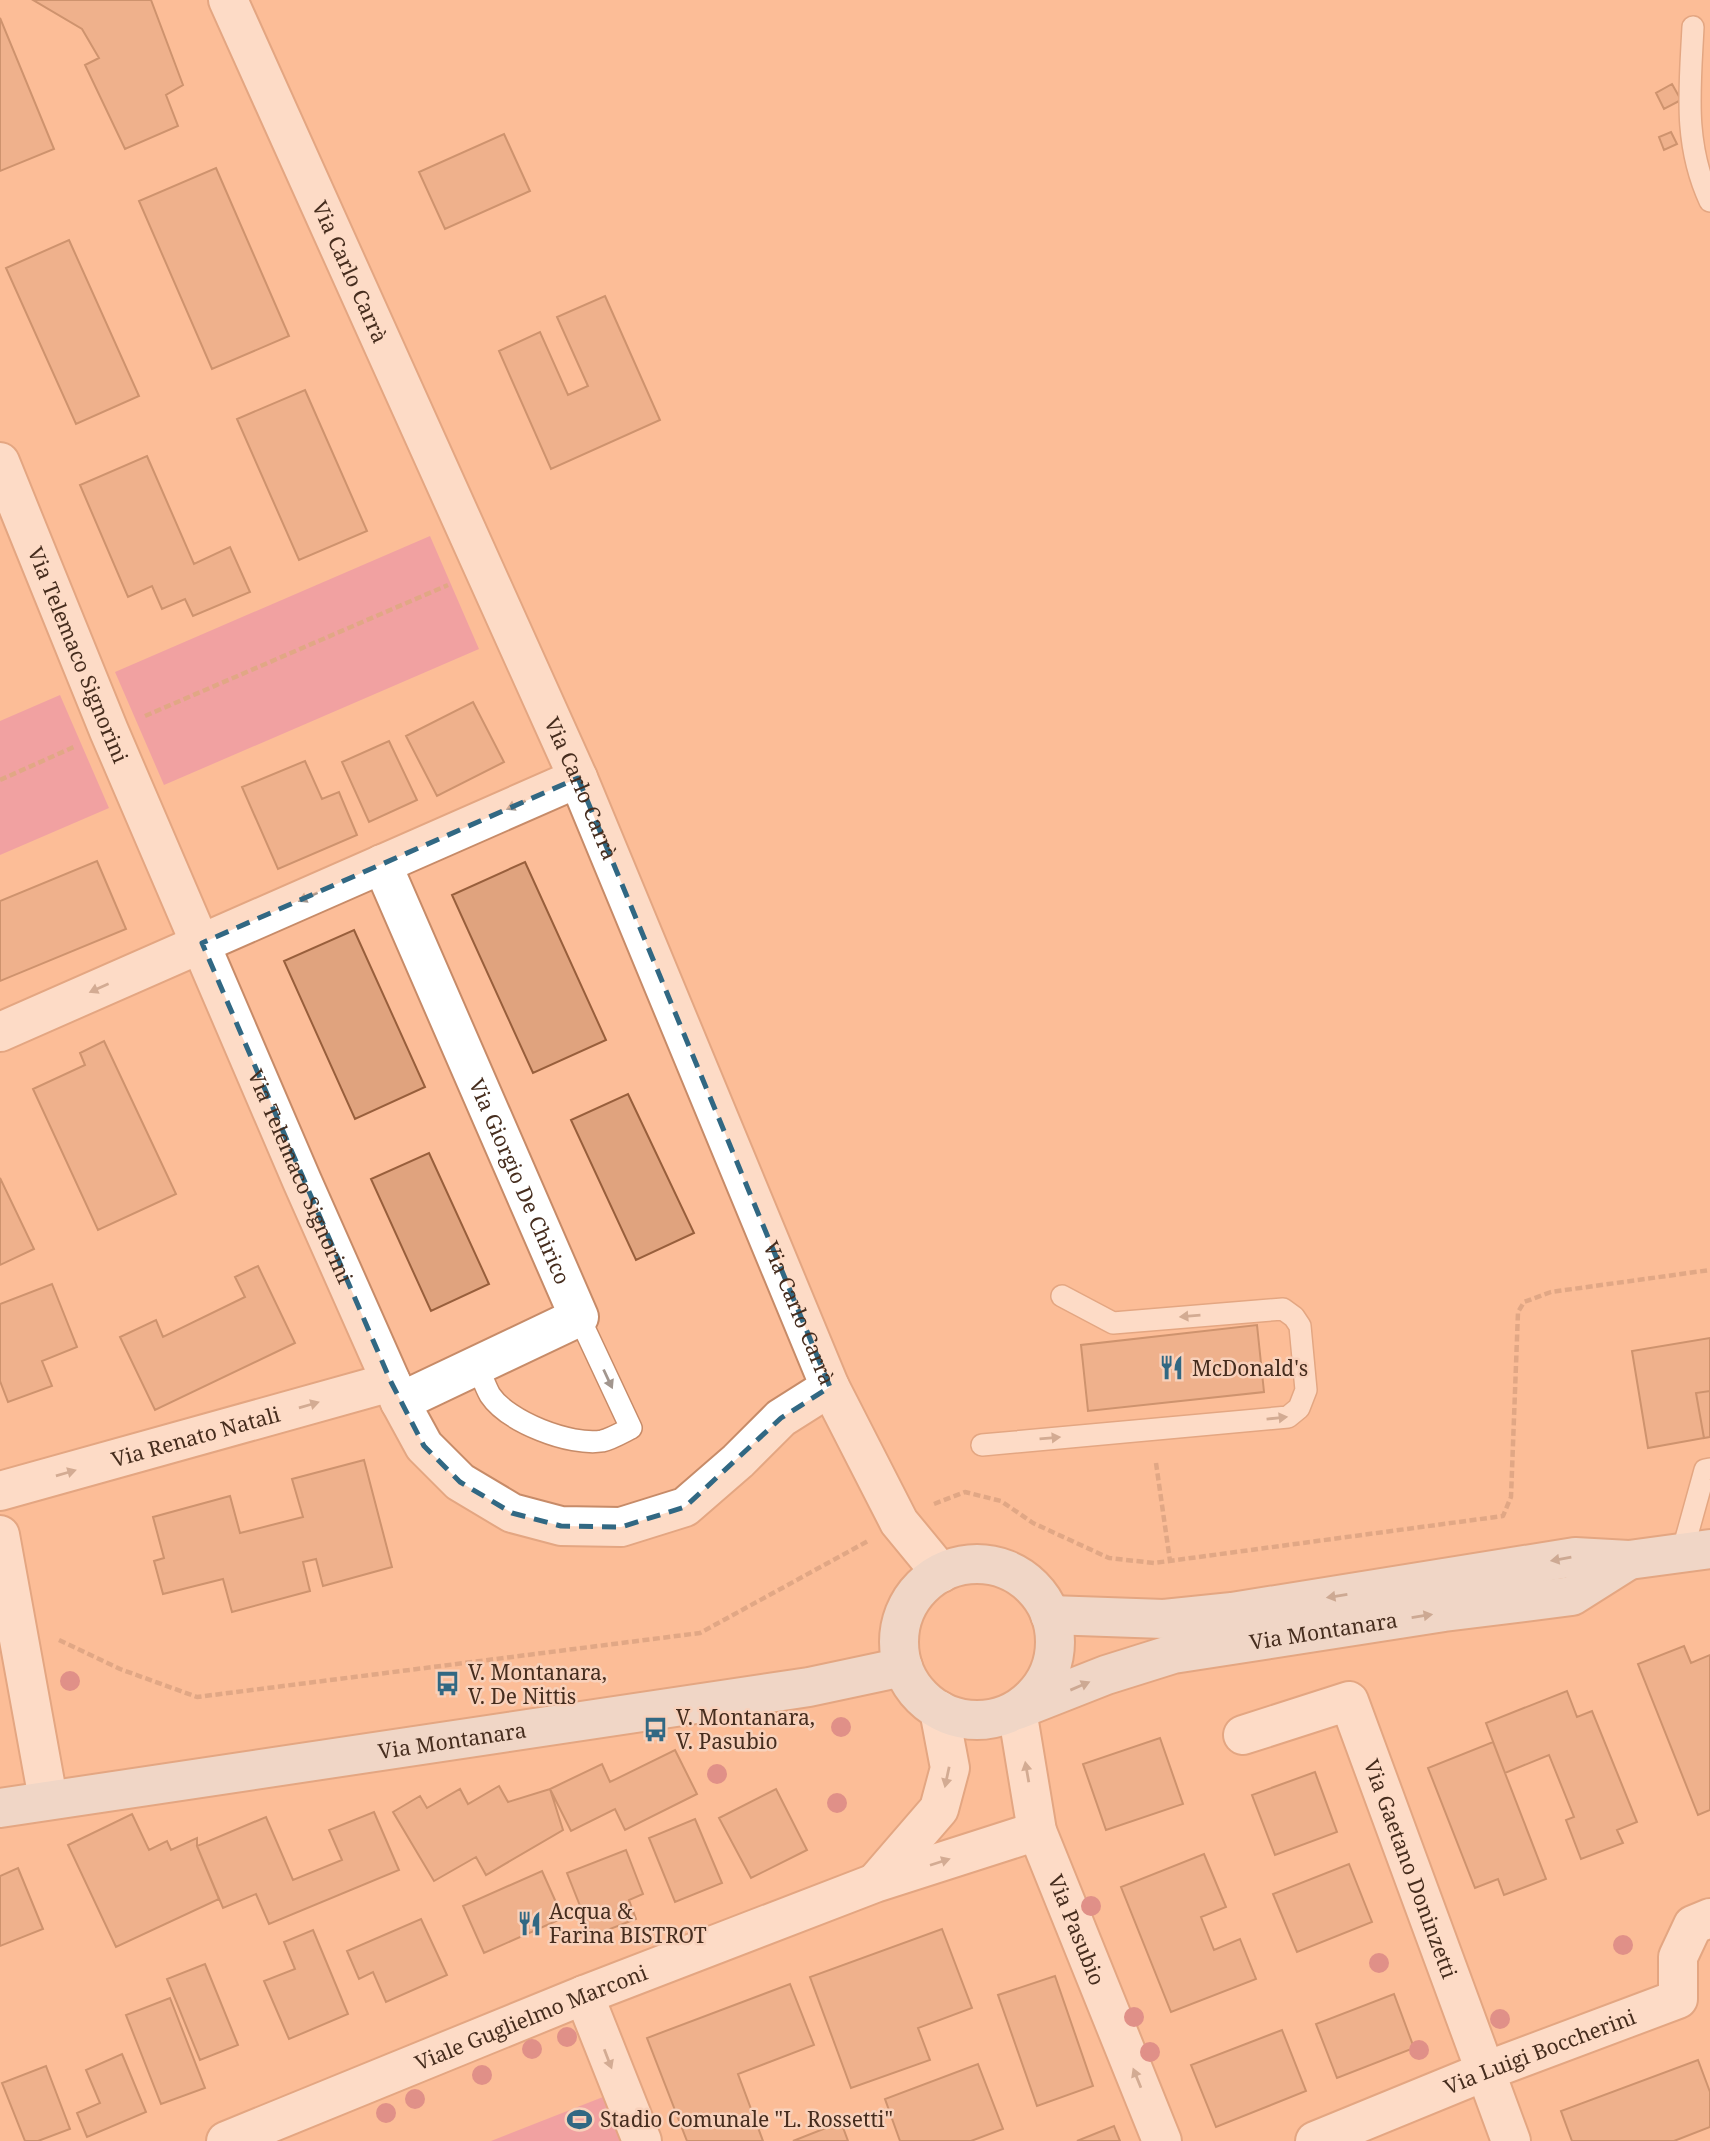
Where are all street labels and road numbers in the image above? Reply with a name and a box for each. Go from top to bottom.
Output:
street label: Via Carlo Carrà [306,196,394,347]
street label: Via Telemaco Signorini [22,543,135,767]
street label: Via Carlo Carrà [538,712,624,864]
street label: Via Telemaco Signorini [242,1065,360,1288]
street label: Via Giorgio De Chirico [463,1074,577,1289]
street label: Via Carlo Carrà [757,1237,842,1389]
street label: Via Renato Natali [108,1400,283,1473]
street label: Via Montanara [1247,1605,1399,1656]
street label: Via Montanara [376,1715,528,1765]
street label: Via Gaetano Doninzetti [1358,1755,1464,1982]
street label: Via Pasubio [1042,1870,1112,1989]
street label: Viale Guglielmo Marconi [410,1958,651,2077]
street label: Via Luigi Boccherini [1440,2002,1640,2101]

